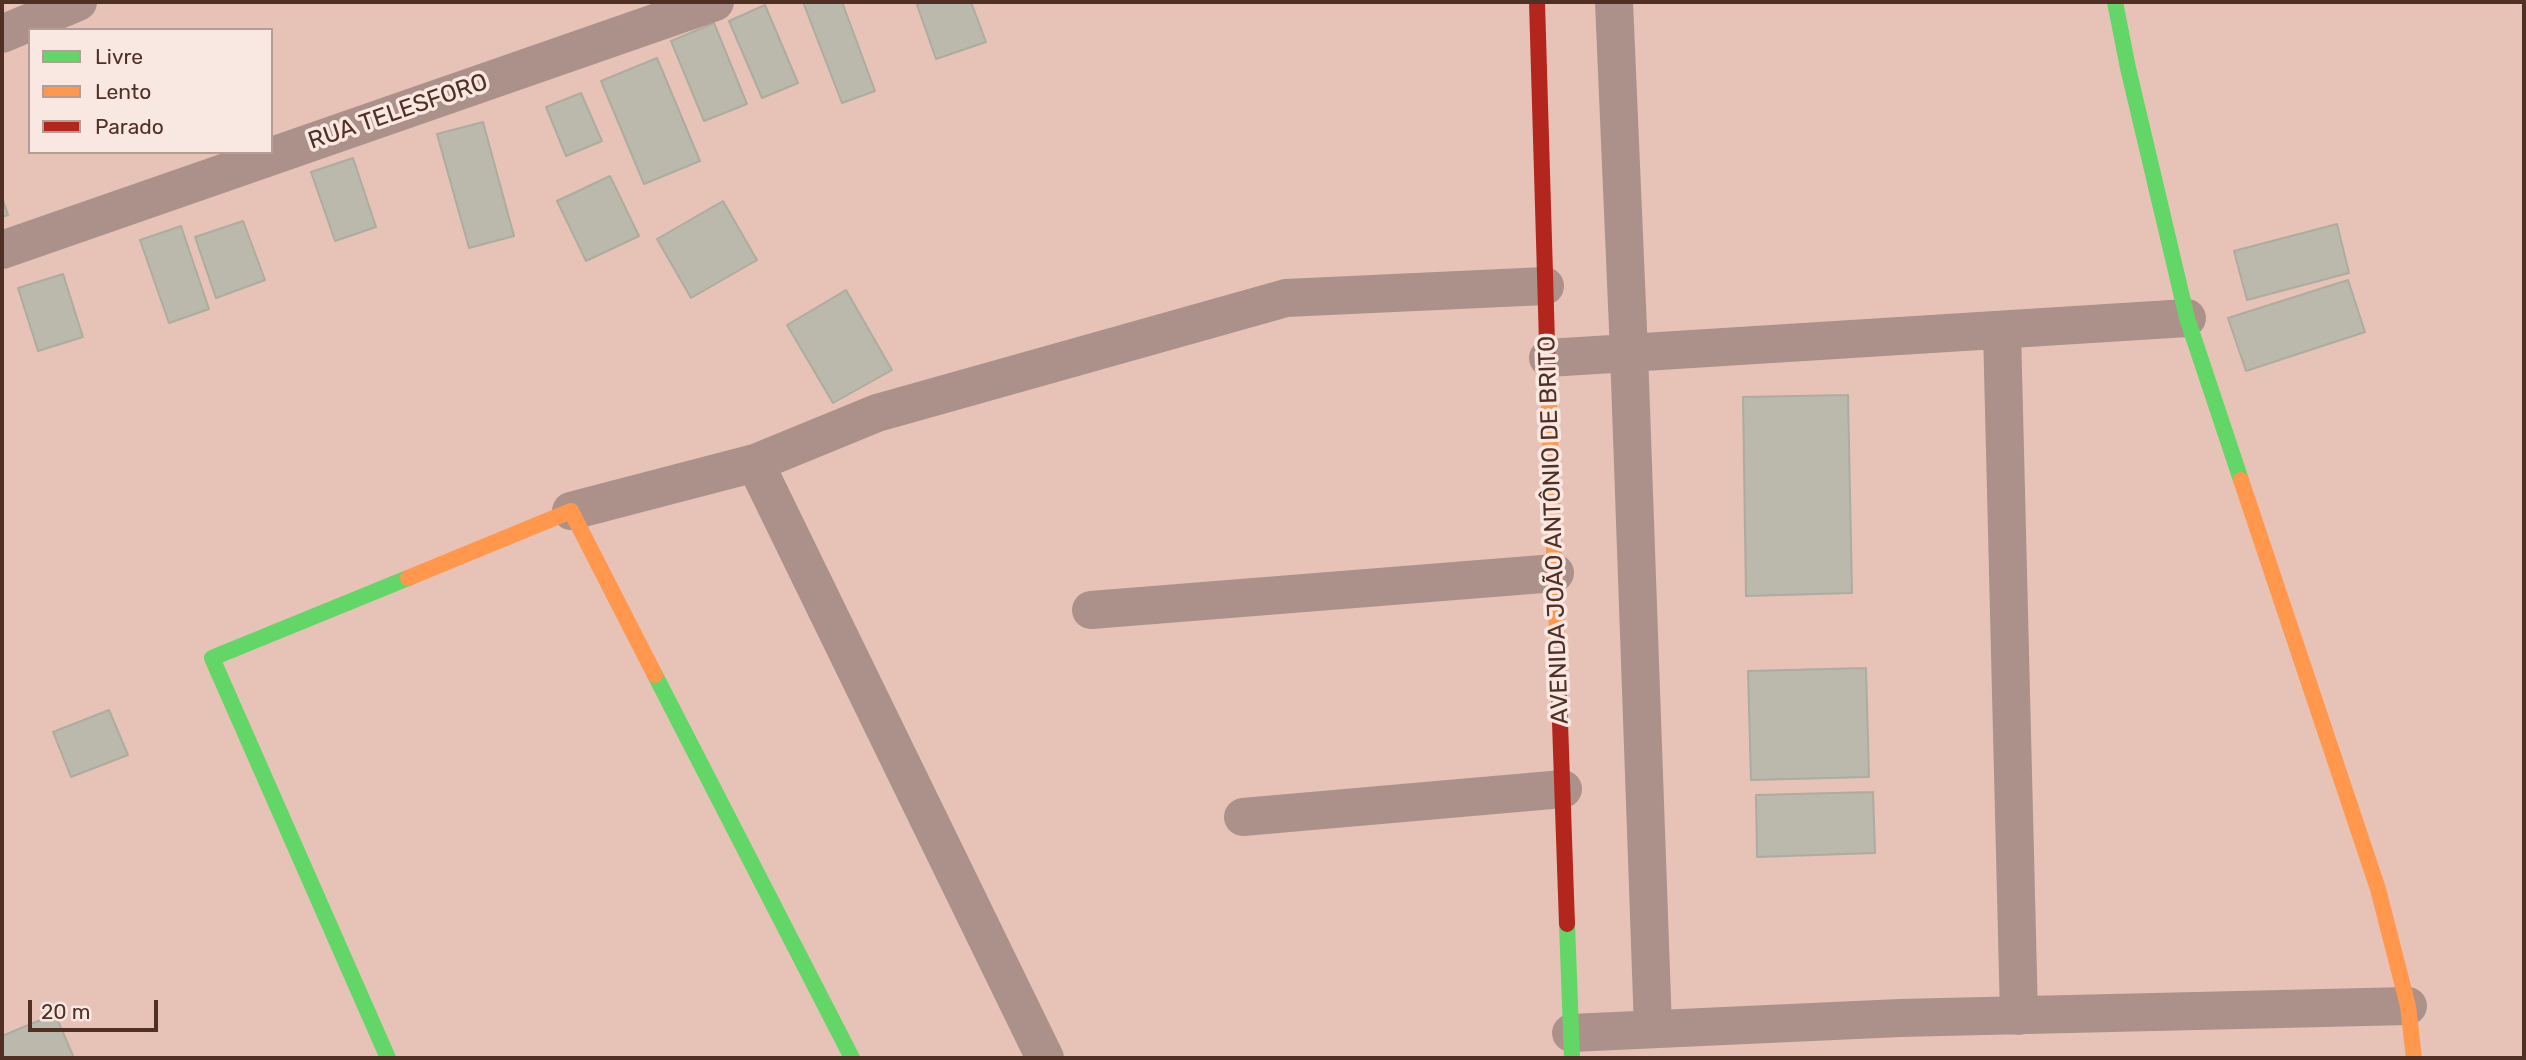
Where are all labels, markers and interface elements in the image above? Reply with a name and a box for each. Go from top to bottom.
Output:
legend [28,28,273,154]
text: Livre [95,44,143,69]
street label: RUA TELESFORO [305,68,491,156]
text: Lento [95,79,151,104]
text: Parado [95,114,164,139]
street label: AVENIDA JOÃO ANTÔNIO DE BRITO [1533,335,1575,725]
scale bar [32,986,161,1030]
text: 20 m [41,999,90,1024]

